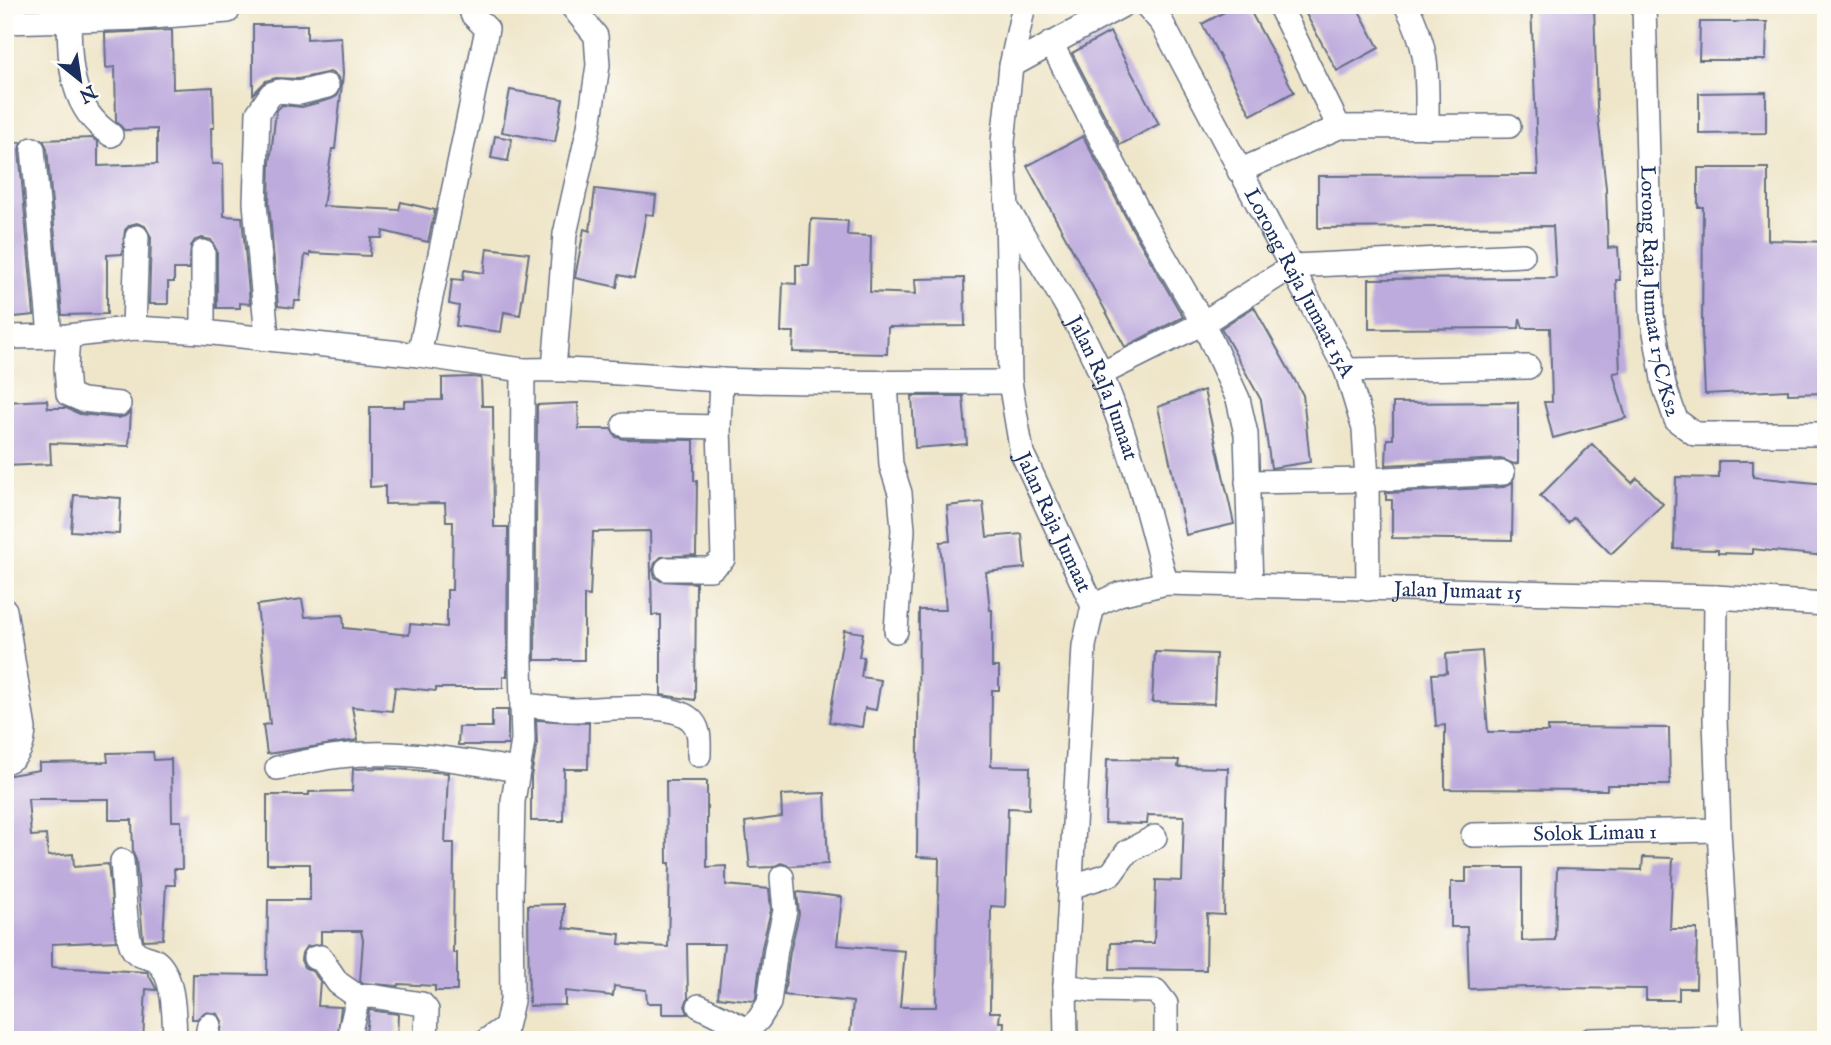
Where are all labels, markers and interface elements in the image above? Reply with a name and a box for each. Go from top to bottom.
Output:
north arrow [46,46,116,116]
text: N [74,78,101,108]
street label: Lorong Raja Jumaat 17C/Ks2 [1633,165,1686,421]
street label: Lorong Raja Jumaat 15A [1237,184,1360,384]
street label: Jalan RaJa Jumaat [1059,310,1143,464]
street label: Jalan Raja Jumaat [1008,446,1097,597]
street label: Jalan Jumaat 15 [1391,577,1523,607]
street label: Solok Limau 1 [1533,819,1657,849]

